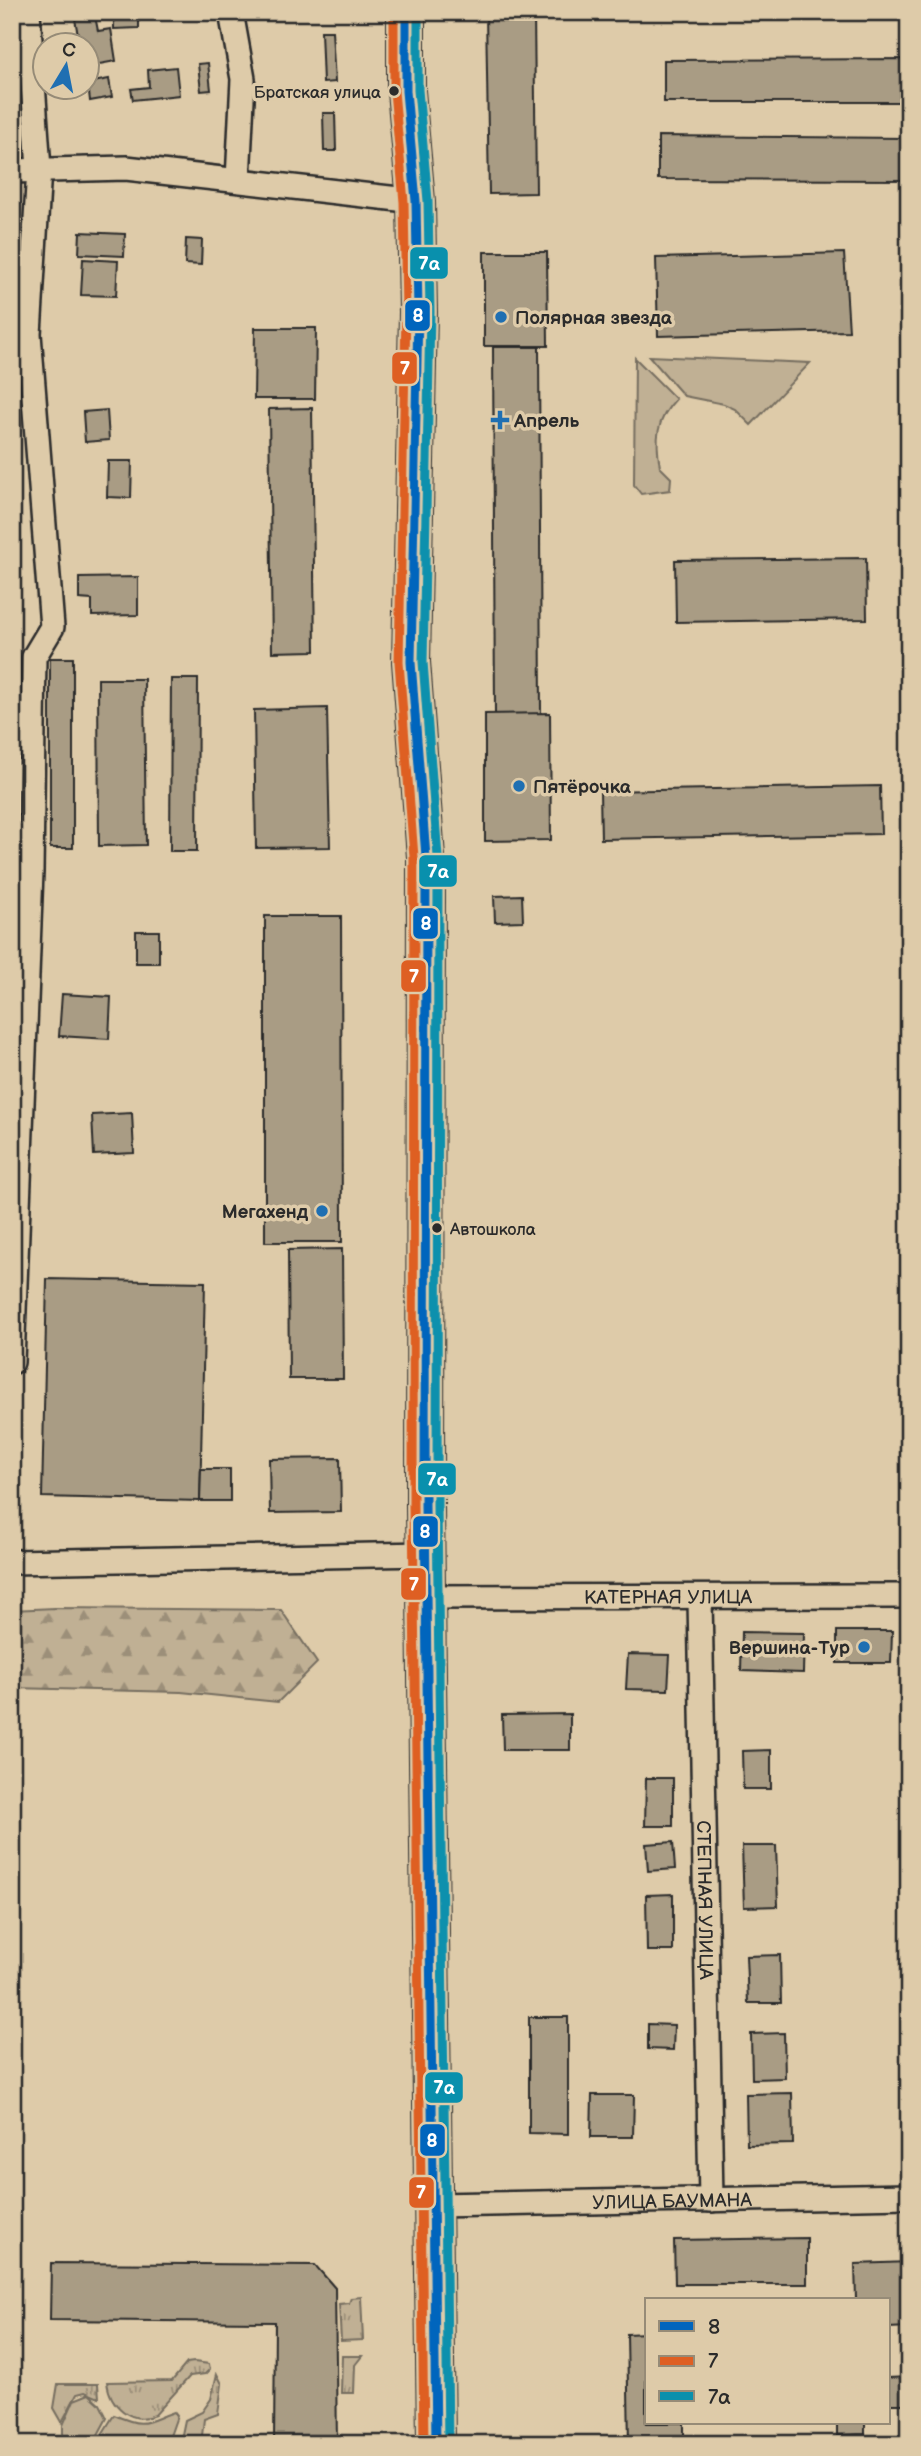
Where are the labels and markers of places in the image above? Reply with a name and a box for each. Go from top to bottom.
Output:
place label: Братская улица [254,83,381,103]
marker: Братская улица [387,84,401,98]
place label: Полярная звезда [515,307,673,330]
marker: Полярная звезда [493,309,509,325]
place label: Апрель [513,410,579,433]
marker: Апрель [492,412,508,428]
place label: Пятёрочка [533,776,632,799]
marker: Пятёрочка [511,778,527,794]
place label: Мегахенд [222,1201,309,1224]
marker: Мегахенд [314,1203,330,1219]
place label: Автошкола [449,1220,536,1240]
marker: Автошкола [430,1221,444,1235]
place label: Вершина-Тур [729,1637,851,1660]
marker: Вершина-Тур [856,1639,872,1655]

